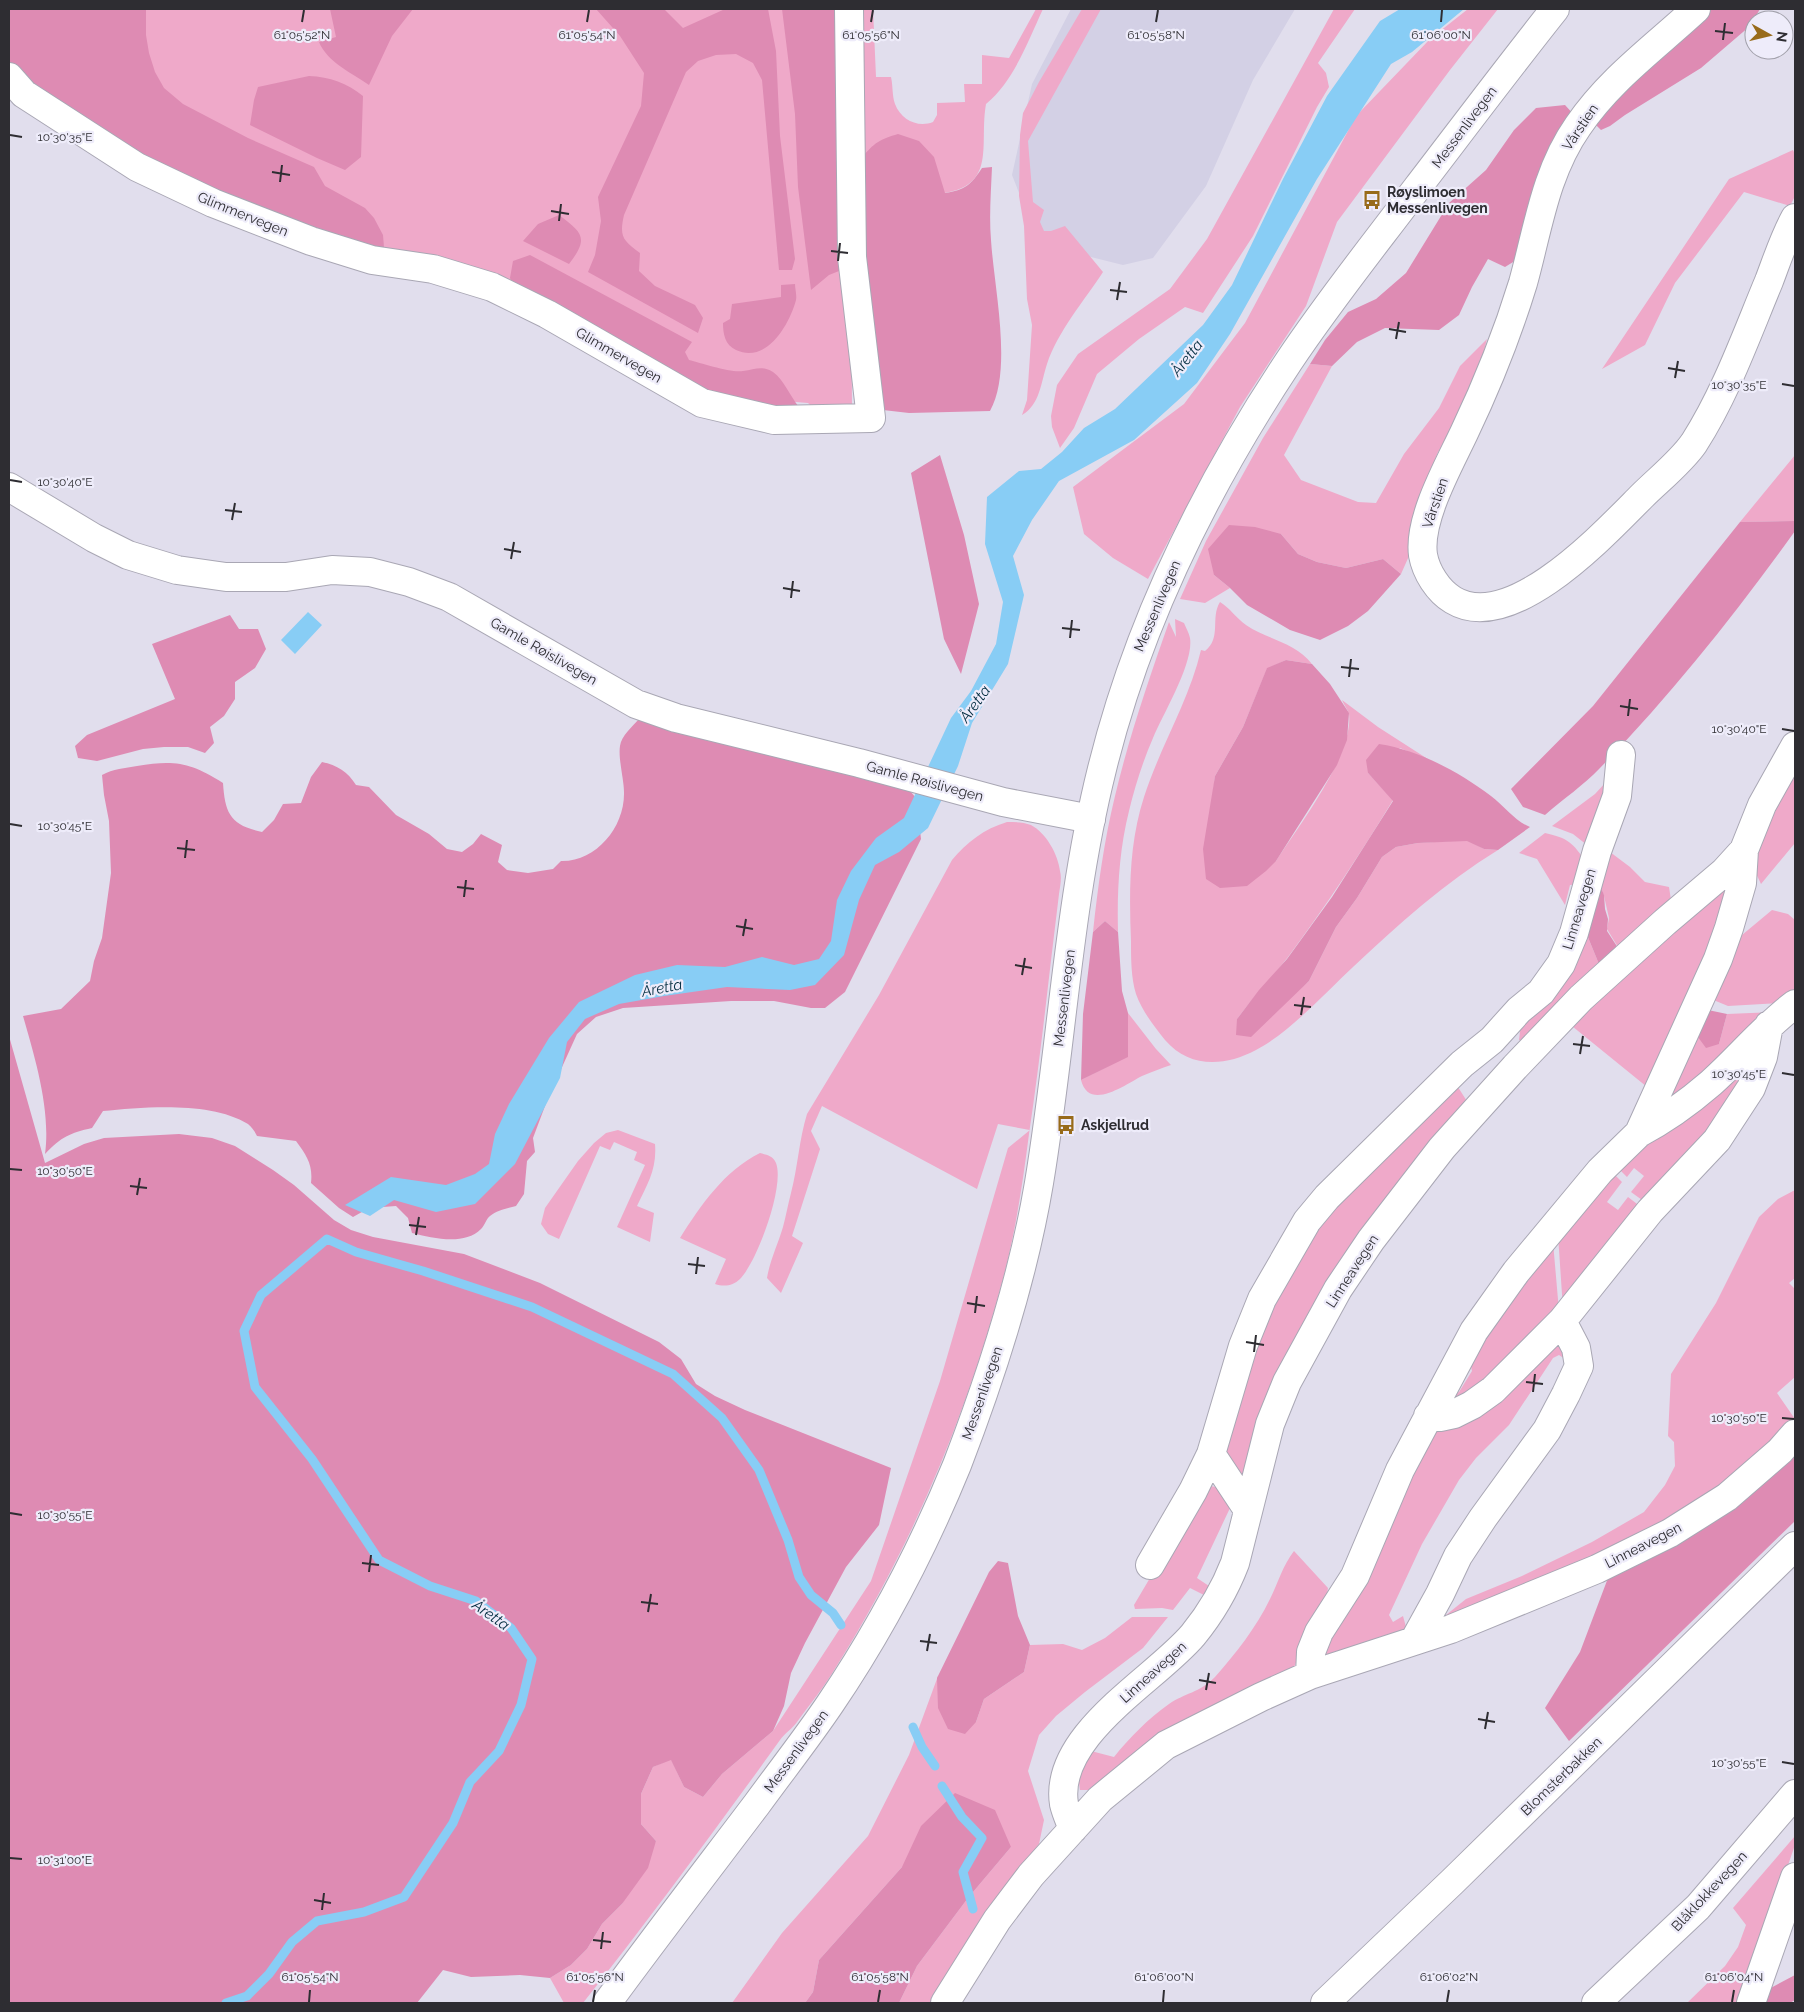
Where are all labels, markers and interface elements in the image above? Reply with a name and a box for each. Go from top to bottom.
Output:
north arrow [1744,10,1794,60]
text: 61°05'52"N [274,28,330,42]
text: 61°05'54"N [559,28,615,42]
text: 61°05'56"N [842,28,900,42]
text: 61°05'58"N [1127,28,1185,42]
text: 61°06'00"N [1411,28,1471,42]
text: N [1773,30,1791,43]
street label: Messenlivegen [1428,83,1500,171]
street label: Vårstien [1559,101,1601,153]
text: 10°30'35"E [38,130,92,144]
place label: Røyslimoen Messenlivegen [1387,184,1488,216]
street label: Glimmervegen [195,189,291,239]
bus stop icon: Røyslimoen Messenlivegen [1361,189,1383,211]
street label: Glimmervegen [573,324,665,386]
water label: Åretta [1167,336,1207,381]
text: 10°30'35"E [1712,378,1766,392]
text: 10°30'40"E [37,475,93,489]
street label: Vårstien [1419,476,1451,530]
street label: Messenlivegen [1131,558,1183,654]
street label: Gamle Røislivegen [488,614,600,688]
water label: Åretta [955,682,994,727]
text: 10°30'40"E [1711,722,1767,736]
street label: Gamle Røislivegen [865,758,985,804]
text: 10°30'45"E [38,819,92,833]
street label: Linneavegen [1559,867,1599,951]
street label: Messenlivegen [1050,949,1078,1047]
water label: Åretta [639,975,684,1001]
text: 10°30'45"E [1712,1067,1766,1081]
bus stop icon: Askjellrud [1055,1114,1077,1136]
place label: Askjellrud [1081,1117,1149,1133]
text: 10°30'50"E [37,1164,93,1178]
street label: Linneavegen [1323,1232,1381,1310]
street label: Messenlivegen [959,1344,1005,1442]
text: 10°30'50"E [1711,1411,1767,1425]
text: 10°30'55"E [38,1508,92,1522]
street label: Linneavegen [1602,1519,1684,1571]
water label: Åretta [468,1595,513,1634]
street label: Linneavegen [1117,1638,1189,1706]
street label: Messenlivegen [761,1707,831,1795]
street label: Blomsterbakken [1517,1733,1605,1819]
text: 10°30'55"E [1712,1756,1766,1770]
street label: Blåklokkevegen [1668,1848,1750,1934]
text: 10°31'00"E [38,1853,92,1867]
text: 61°05'54"N [282,1970,338,1984]
text: 61°05'56"N [566,1970,624,1984]
text: 61°05'58"N [851,1970,909,1984]
text: 61°06'00"N [1134,1970,1194,1984]
text: 61°06'02"N [1420,1970,1478,1984]
text: 61°06'04"N [1705,1970,1763,1984]

